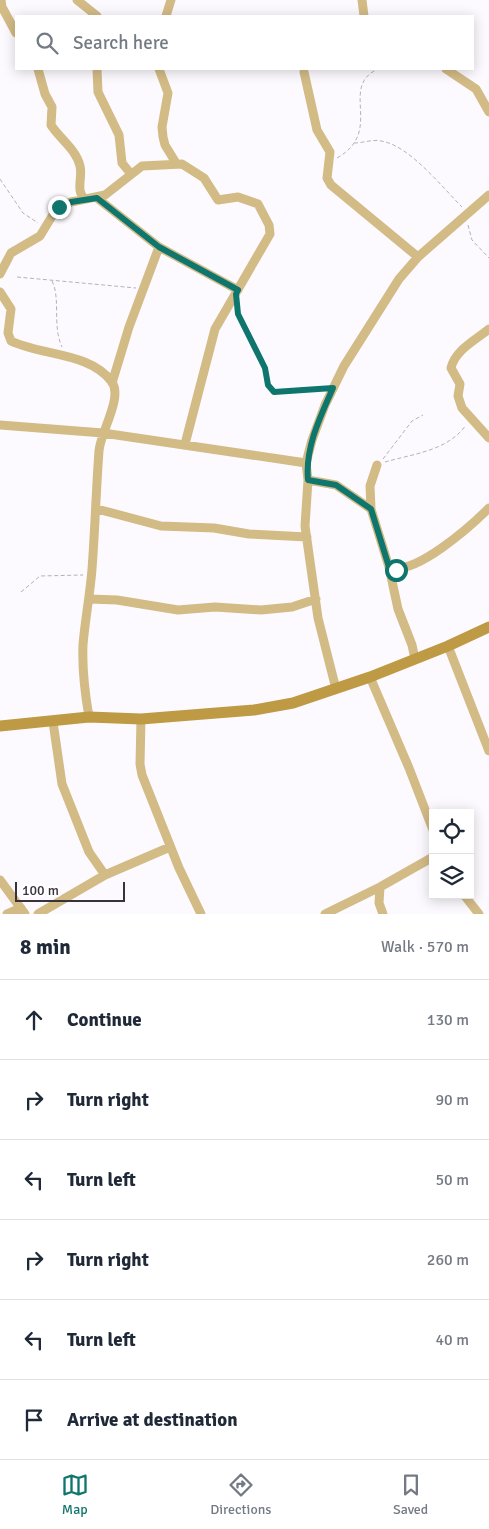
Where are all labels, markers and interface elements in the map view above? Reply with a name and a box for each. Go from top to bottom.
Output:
search box [15,15,474,70]
icon: search [33,29,61,57]
text: Search here [73,31,169,55]
route end [48,196,71,219]
route start [385,559,408,582]
map controls [429,809,474,899]
button: locate [429,809,474,854]
button: layers [429,854,474,899]
scale bar [15,879,125,902]
text: 100 m [22,882,59,899]
text: 8 min [20,934,71,960]
text: Walk · 570 m [381,937,469,957]
icon: ahead [20,1006,48,1034]
text: Continue [67,1008,142,1032]
text: 130 m [427,1010,469,1030]
icon: right [20,1086,48,1114]
text: Turn right [67,1088,149,1112]
text: 90 m [435,1090,469,1110]
icon: left [20,1166,48,1194]
text: Turn left [67,1168,136,1192]
text: 50 m [435,1170,469,1190]
icon: right [20,1246,48,1274]
text: Turn right [67,1248,149,1272]
text: 260 m [427,1250,469,1270]
icon: left [20,1326,48,1354]
text: Turn left [67,1328,136,1352]
text: 40 m [435,1330,469,1350]
icon: arrive [20,1406,48,1434]
text: Arrive at destination [67,1408,238,1432]
tab: Map [61,1471,89,1518]
tab: Directions [210,1471,271,1518]
tab: Saved [393,1471,428,1518]

